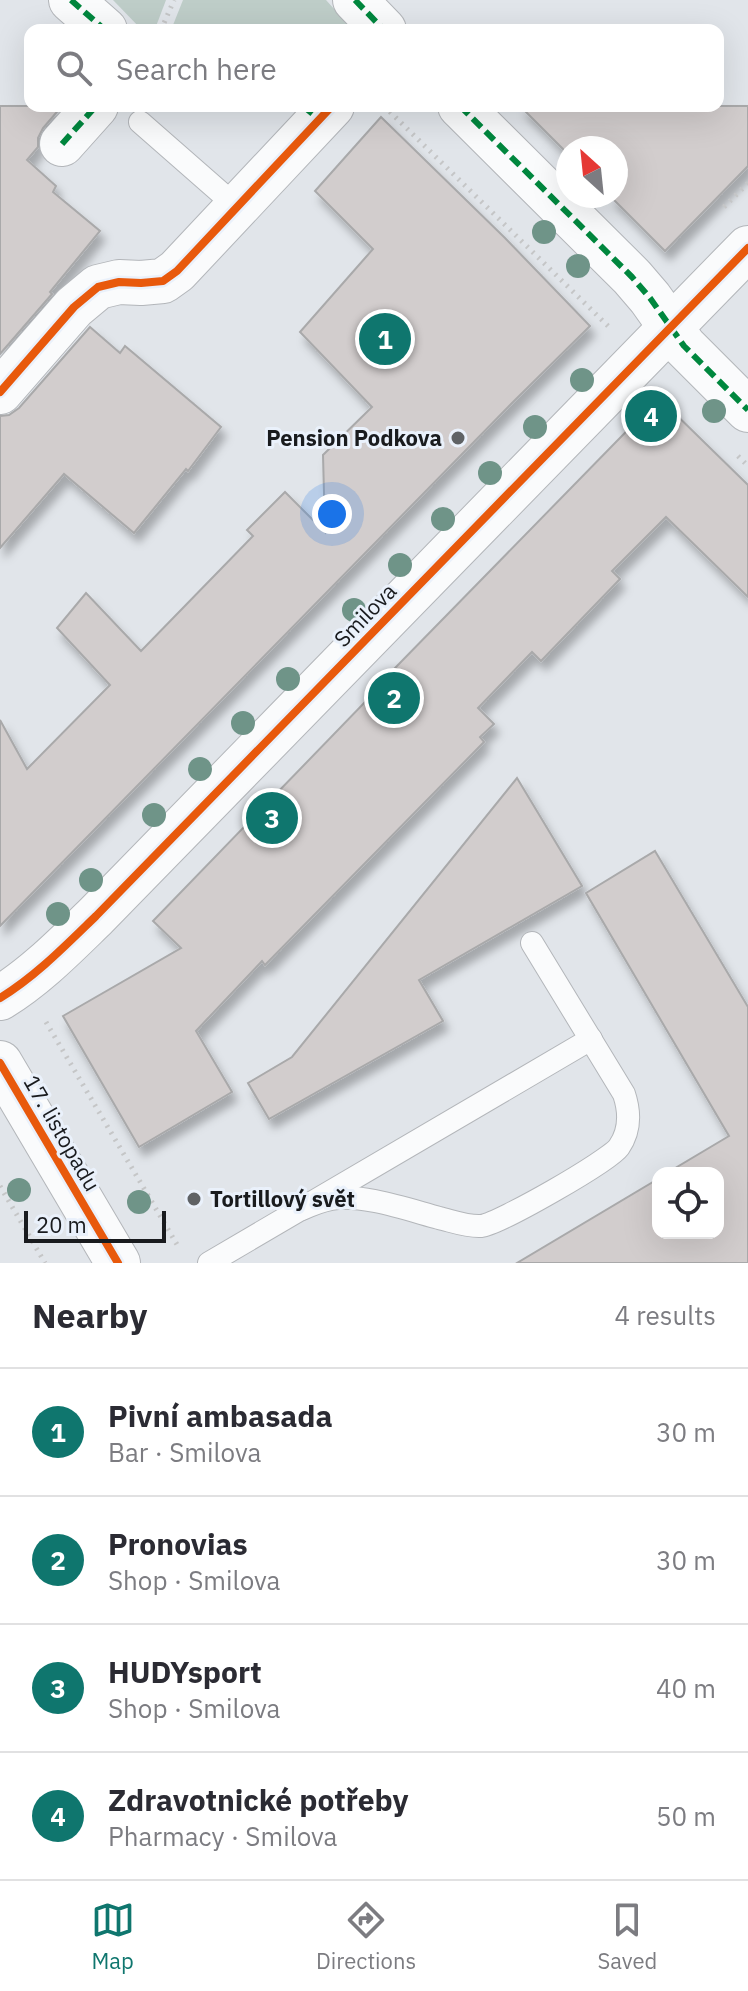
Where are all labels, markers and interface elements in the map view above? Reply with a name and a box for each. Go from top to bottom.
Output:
search box [24,24,724,112]
icon: search [52,46,96,90]
text: Search here [116,49,277,88]
north arrow [556,136,628,208]
pin: 1 [359,309,411,369]
pin: 4 [625,386,677,446]
place label: Pension Podkova [266,423,442,452]
marker: Pension Podkova [449,429,467,447]
your location [312,494,352,534]
street label: Smilova [327,576,402,653]
pin: 2 [368,668,420,728]
pin: 3 [246,788,298,848]
street label: 17. listopadu [18,1069,107,1196]
map controls [652,1167,724,1239]
button: locate [652,1167,724,1239]
place label: Tortillový svět [210,1184,355,1213]
marker: Tortillový svět [185,1190,203,1208]
scale bar [24,1207,166,1243]
text: 20 m [36,1210,87,1239]
text: Nearby [32,1293,147,1337]
text: 4 results [614,1298,716,1332]
text: Pivní ambasada [108,1396,333,1435]
text: 1 [50,1415,66,1449]
text: 30 m [656,1415,716,1449]
text: Bar · Smilova [108,1435,261,1469]
text: Pronovias [108,1524,248,1563]
text: 2 [50,1543,66,1577]
text: 30 m [656,1543,716,1577]
text: Shop · Smilova [108,1563,280,1597]
text: HUDYsport [108,1652,262,1691]
text: 3 [50,1671,66,1705]
text: 40 m [656,1671,716,1705]
text: Shop · Smilova [108,1691,280,1725]
text: Zdravotnické potřeby [108,1780,409,1819]
text: 4 [50,1799,66,1833]
text: 50 m [656,1799,716,1833]
text: Pharmacy · Smilova [108,1819,338,1853]
tab: Map [91,1898,135,1975]
tab: Directions [316,1898,416,1975]
tab: Saved [597,1898,657,1975]

